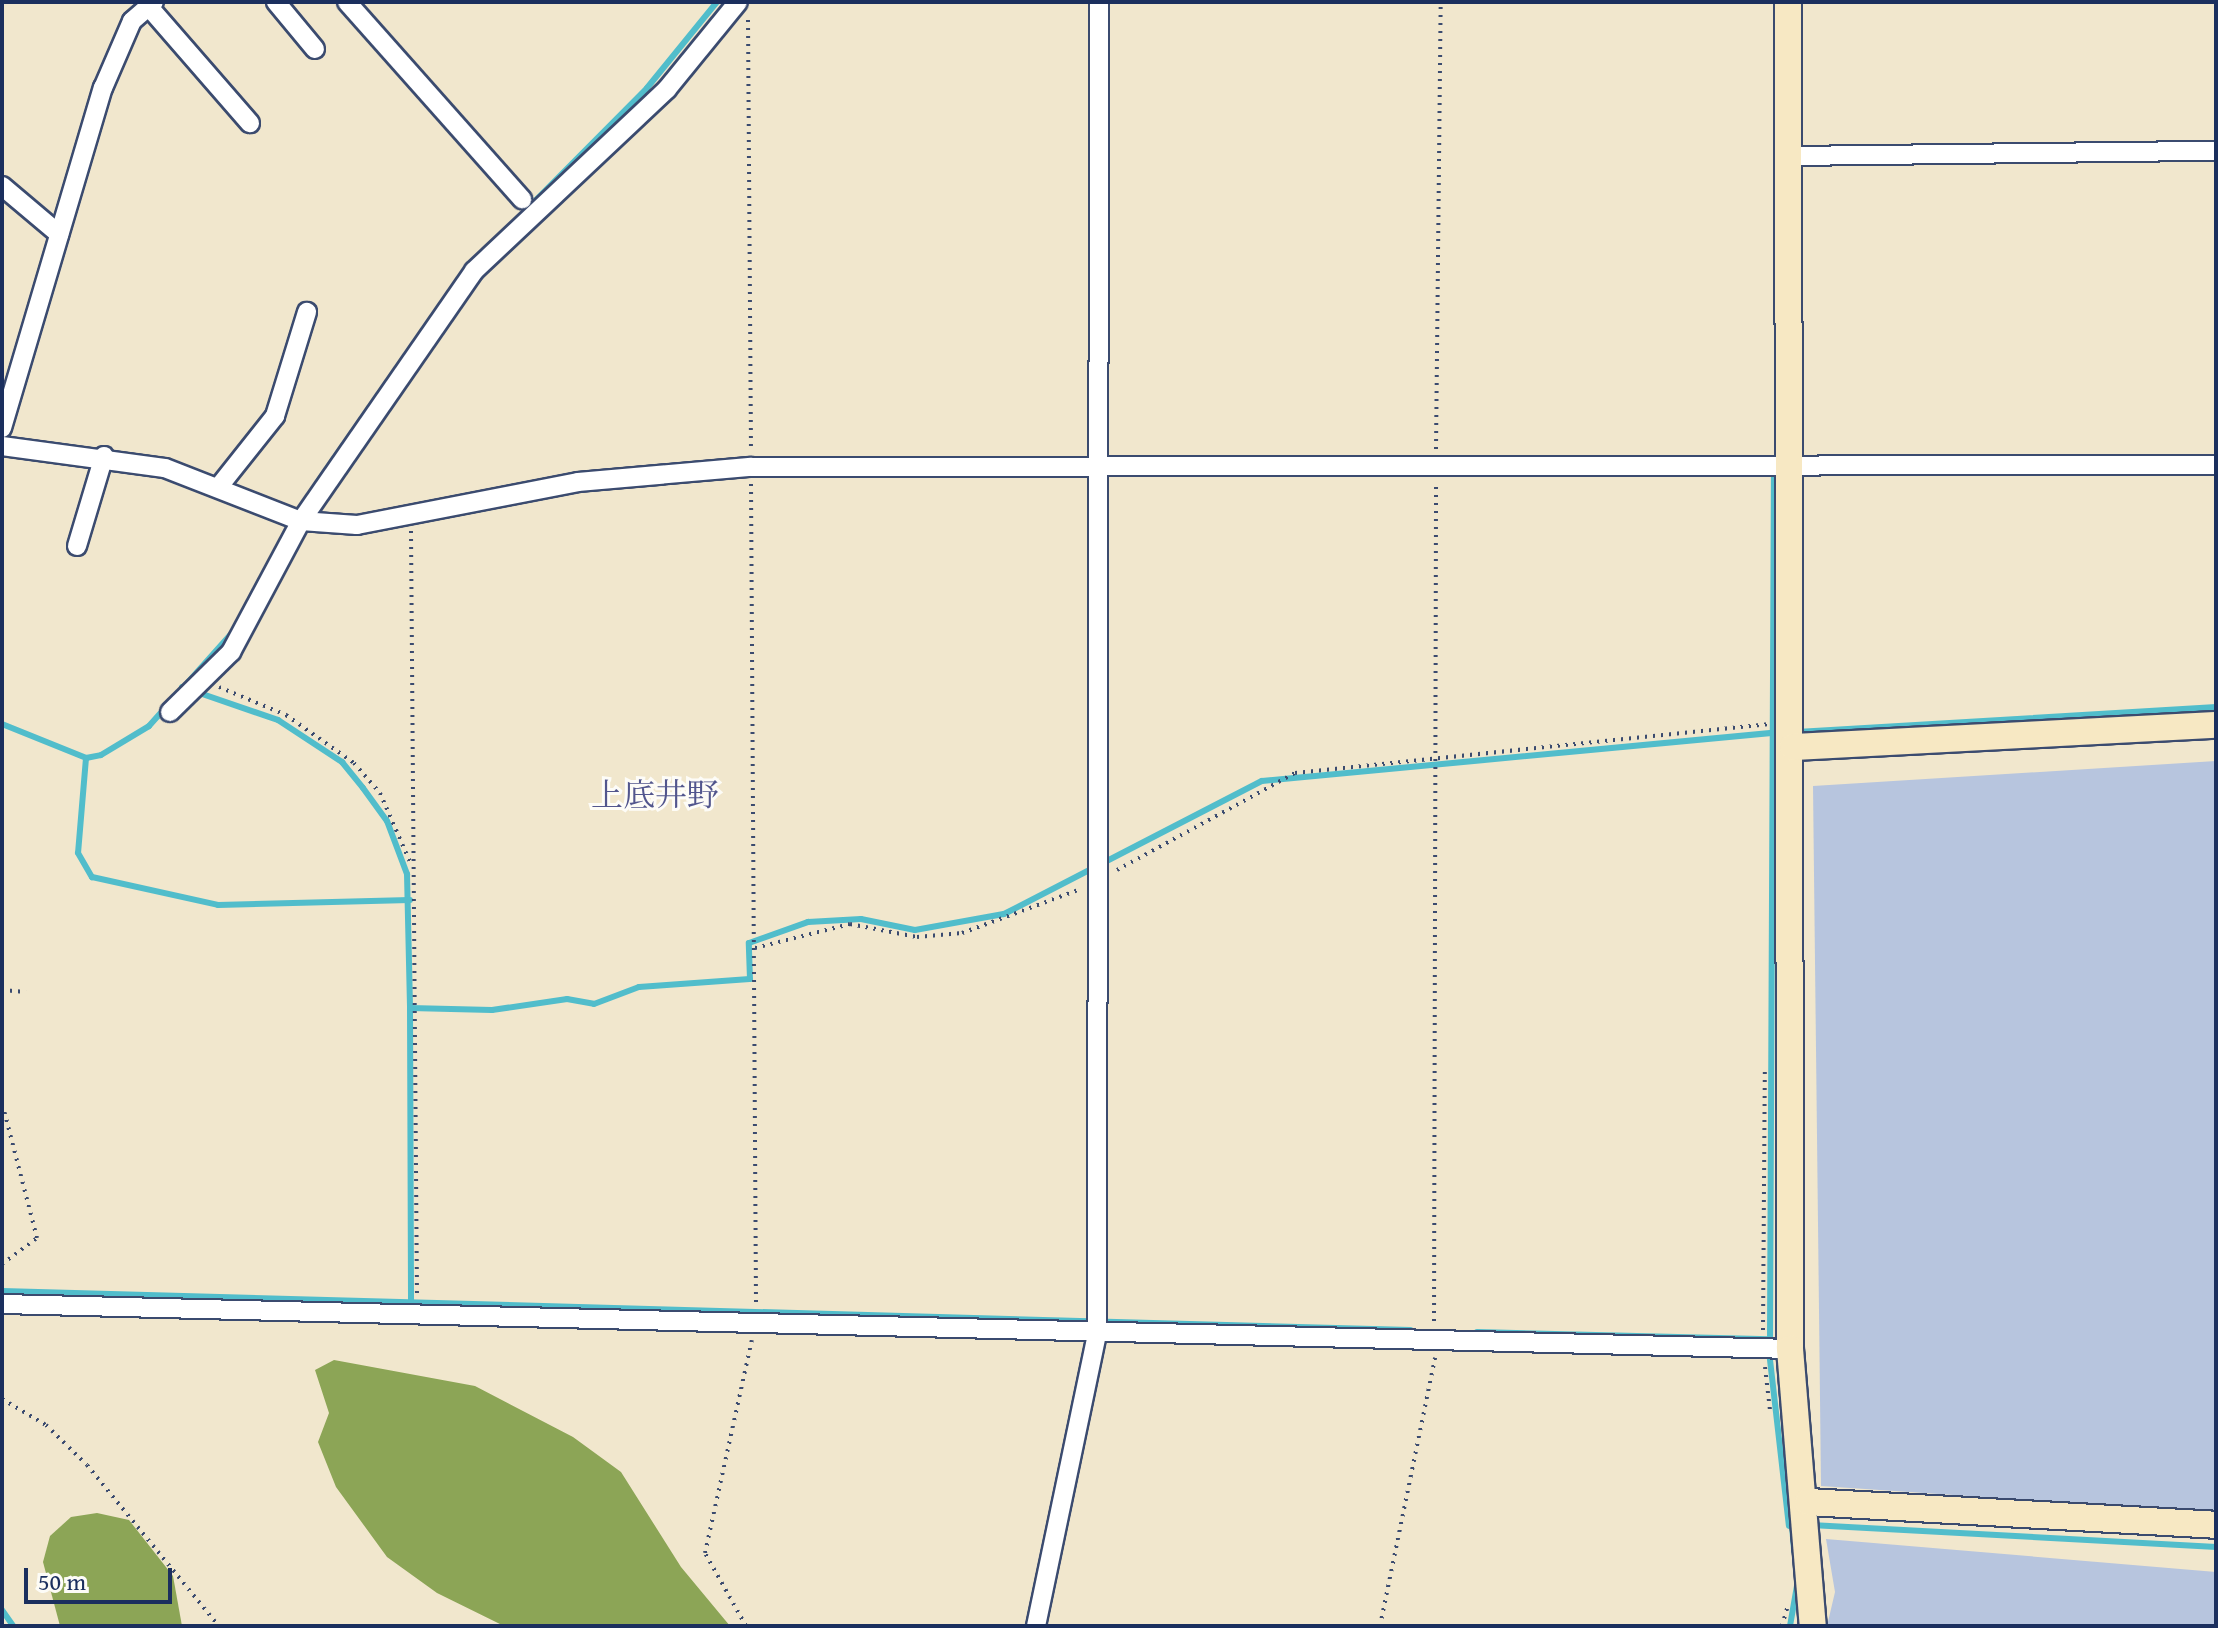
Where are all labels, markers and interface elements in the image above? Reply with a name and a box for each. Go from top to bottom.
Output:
district label: 上底井野 [591,776,719,814]
scale bar [28,1552,176,1602]
text: 50 m [38,1564,86,1599]

